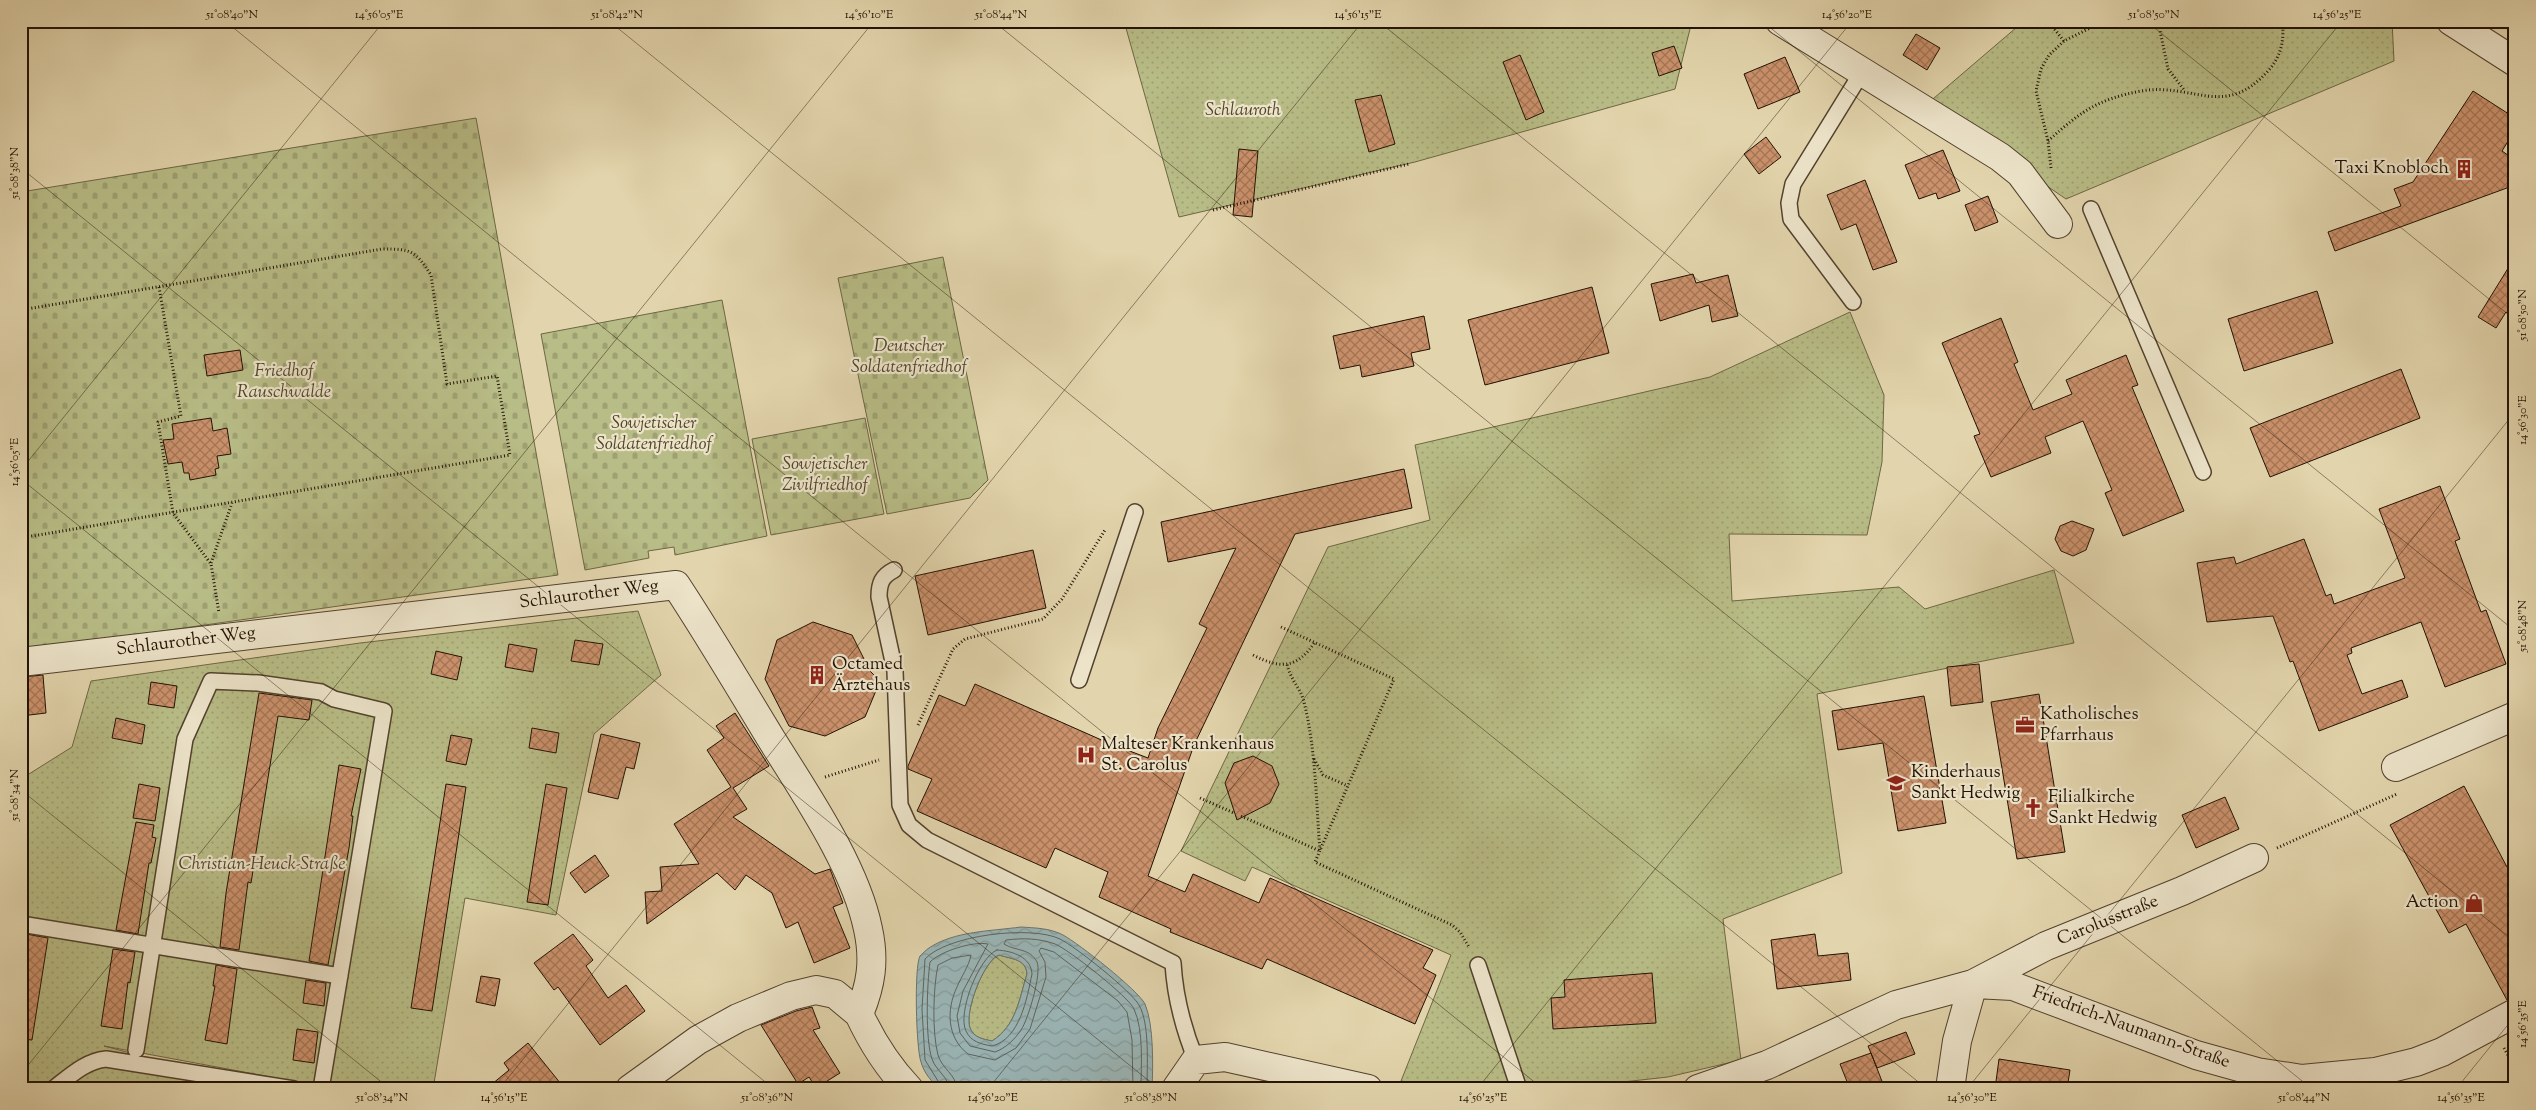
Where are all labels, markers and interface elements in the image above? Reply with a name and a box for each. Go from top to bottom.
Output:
text: 51°08'40"N [205,6,258,24]
text: 14°56'05"E [355,6,404,24]
text: 51°08'42"N [590,6,643,24]
text: 14°56'10"E [845,6,894,24]
text: 51°08'44"N [974,6,1027,24]
text: 14°56'15"E [1335,6,1382,24]
text: 14°56'20"E [1822,6,1873,24]
text: 51°08'50"N [2127,6,2180,24]
text: 14°56'25"E [2313,6,2362,24]
park label: Schlauroth [1205,98,1281,124]
text: 51°08'38"N [6,147,24,200]
place label: Taxi Knobloch [2335,156,2449,182]
building icon: Taxi Knobloch [2453,158,2475,180]
text: 51°08'50"N [2514,289,2532,342]
park label: Deutscher Soldatenfriedhof [851,334,968,381]
park label: Friedhof Rauschwalde [237,359,331,406]
text: 14°56'30"E [2514,395,2532,445]
park label: Sowjetischer Soldatenfriedhof [596,411,713,458]
text: 14°56'05"E [6,437,24,486]
park label: Sowjetischer Zivilfriedhof [782,452,869,499]
street label: Schlaurother Weg [518,574,660,616]
text: 51°08'48"N [2514,599,2532,653]
street label: Schlaurother Weg [115,621,257,663]
place label: Octamed Ärztehaus [832,652,910,699]
building icon: Octamed Ärztehaus [806,664,828,686]
place label: Katholisches Pfarrhaus [2040,702,2139,749]
office icon: Katholisches Pfarrhaus [2014,714,2036,736]
place label: Malteser Krankenhaus St. Carolus [1101,732,1274,779]
hospital icon: Malteser Krankenhaus St. Carolus [1075,744,1097,766]
place label: Kinderhaus Sankt Hedwig [1911,760,2020,807]
text: 51°08'34"N [6,769,24,822]
school or university icon: Kinderhaus Sankt Hedwig [1885,772,1907,794]
place label: Filialkirche Sankt Hedwig [2048,785,2157,832]
church icon: Filialkirche Sankt Hedwig [2022,797,2044,819]
park label: Christian-Heuck-Straße [178,852,346,878]
street label: Carolusstraße [2053,889,2163,953]
place label: Action [2406,890,2459,916]
shop icon: Action [2463,892,2485,914]
street label: Friedrich-Naumann-Straße [2028,980,2234,1076]
text: 14°56'35"E [2514,999,2532,1048]
text: 51°08'34"N [355,1089,408,1107]
text: 14°56'15"E [481,1089,528,1107]
text: 51°08'36"N [740,1089,793,1107]
text: 14°56'20"E [968,1089,1019,1107]
text: 51°08'38"N [1124,1089,1177,1107]
text: 14°56'25"E [1459,1089,1508,1107]
text: 14°56'30"E [1947,1089,1997,1107]
text: 51°08'44"N [2277,1089,2330,1107]
text: 14°56'35"E [2437,1089,2486,1107]

